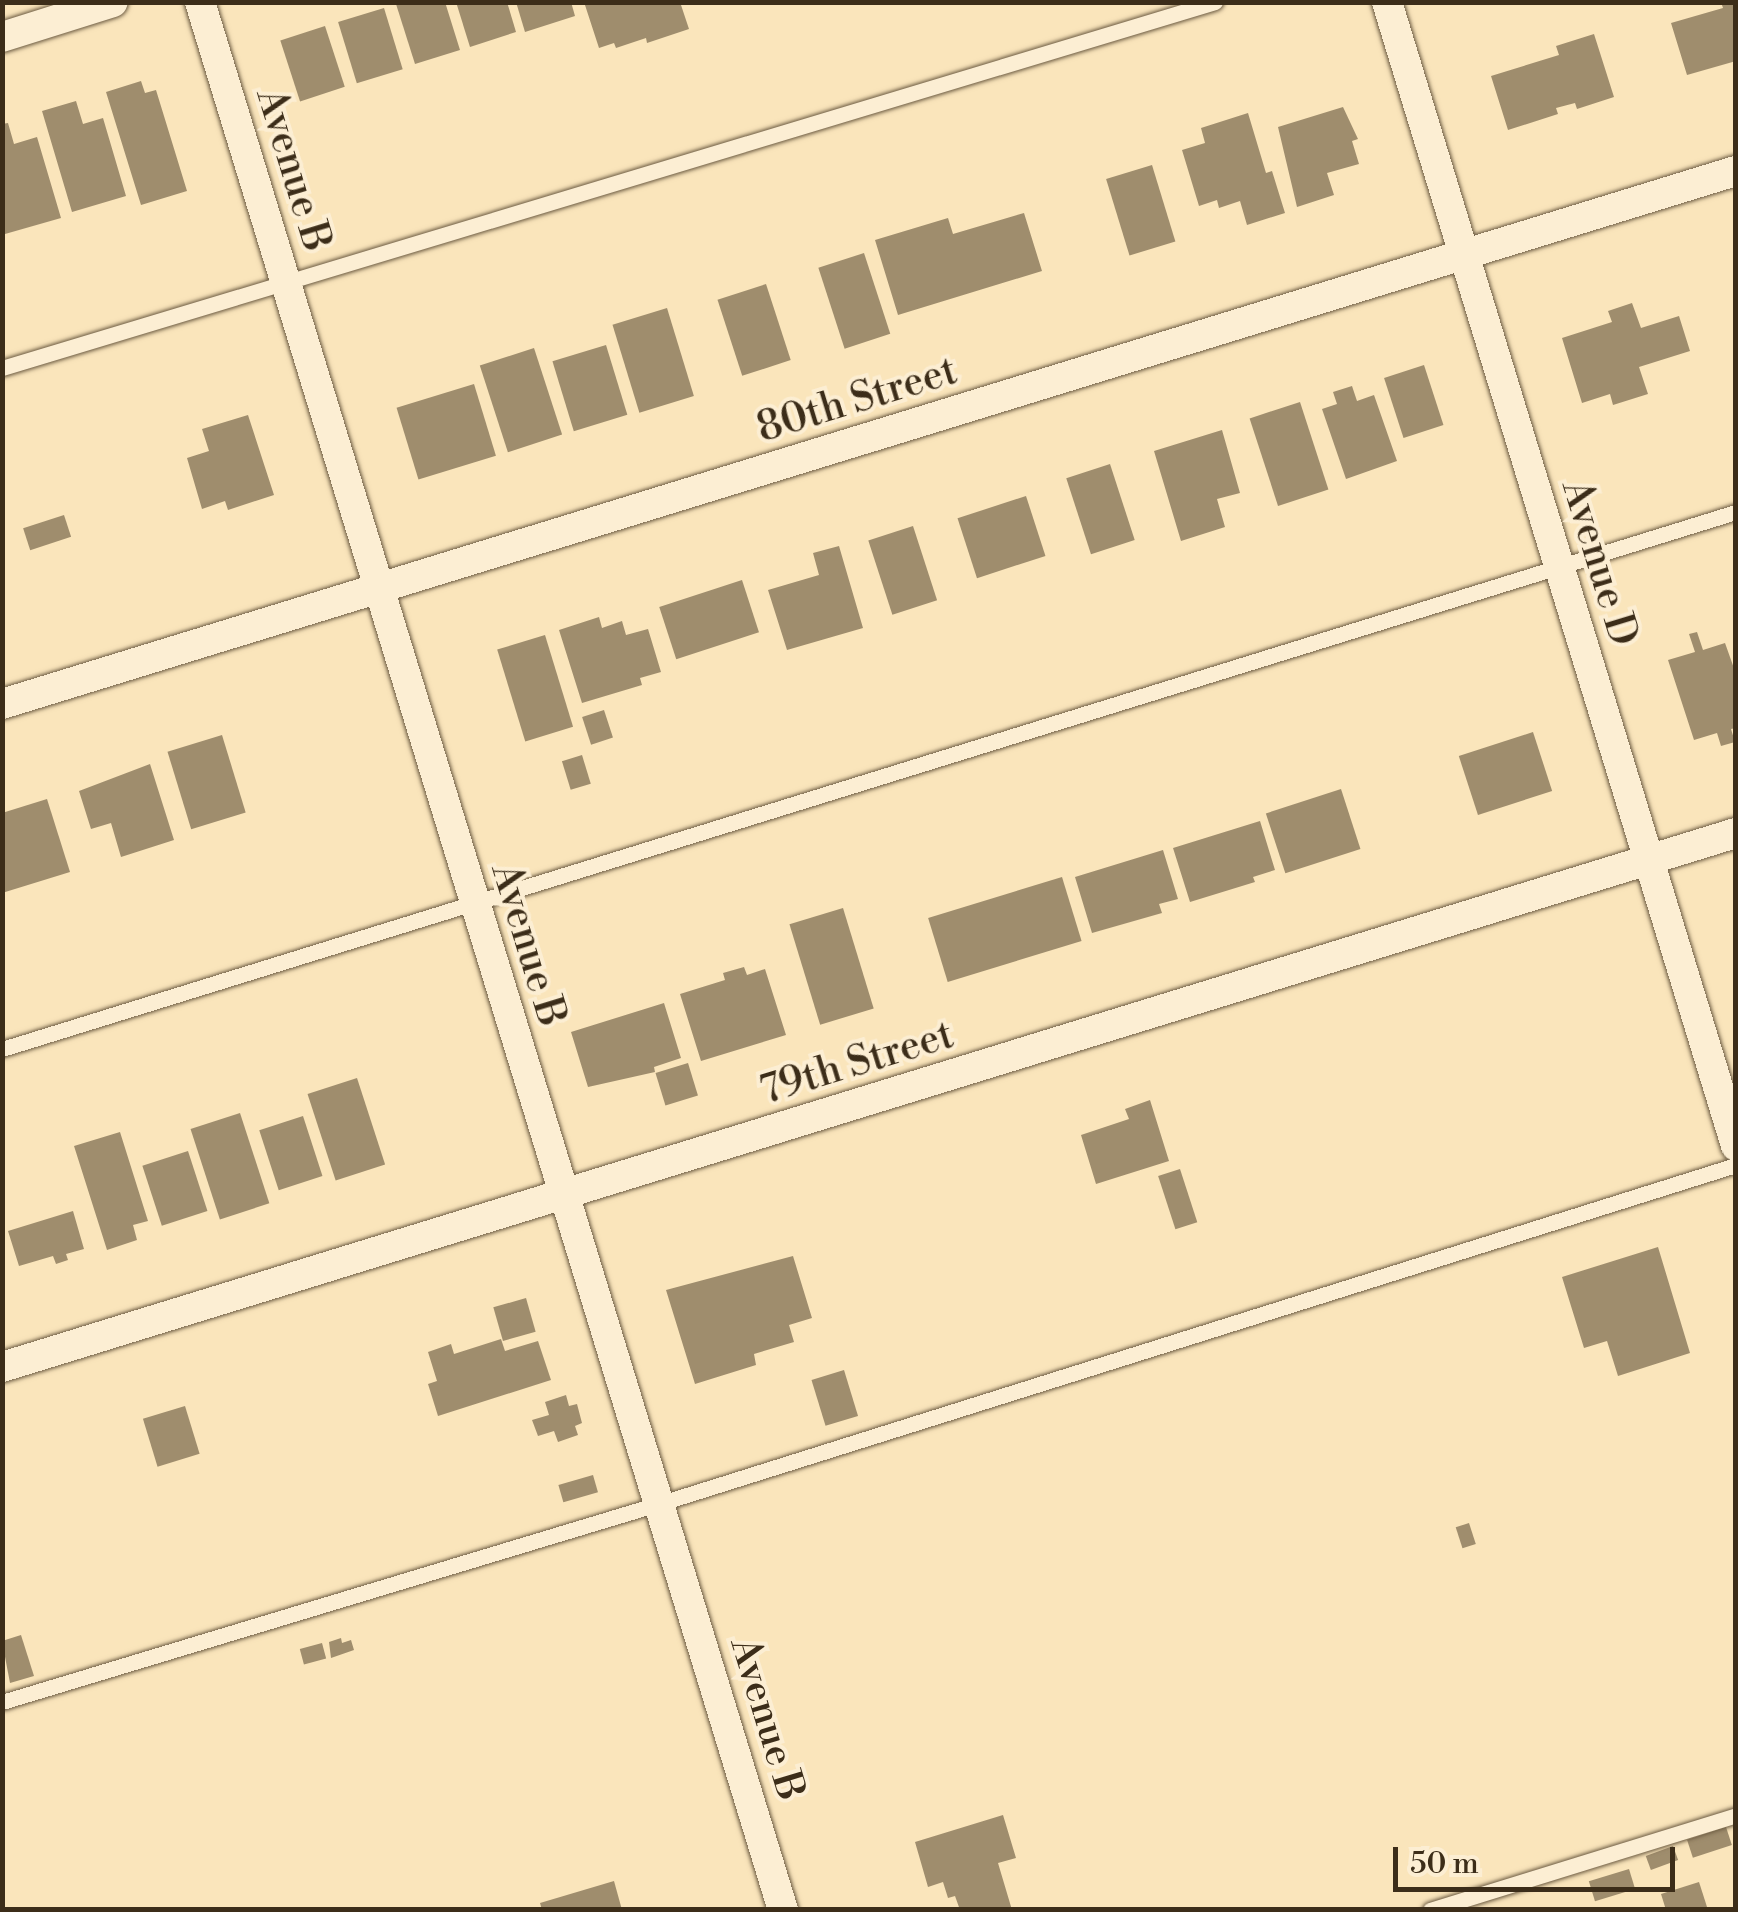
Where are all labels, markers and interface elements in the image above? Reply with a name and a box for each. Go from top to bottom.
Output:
street label: Avenue B [245,83,341,257]
street label: 80th Street [751,347,963,453]
street label: Avenue D [1551,474,1647,652]
street label: Avenue B [480,858,576,1032]
street label: 79th Street [755,1011,959,1115]
street label: Avenue B [719,1632,815,1806]
scale bar [1398,1827,1680,1889]
text: 50 m [1410,1845,1479,1883]

